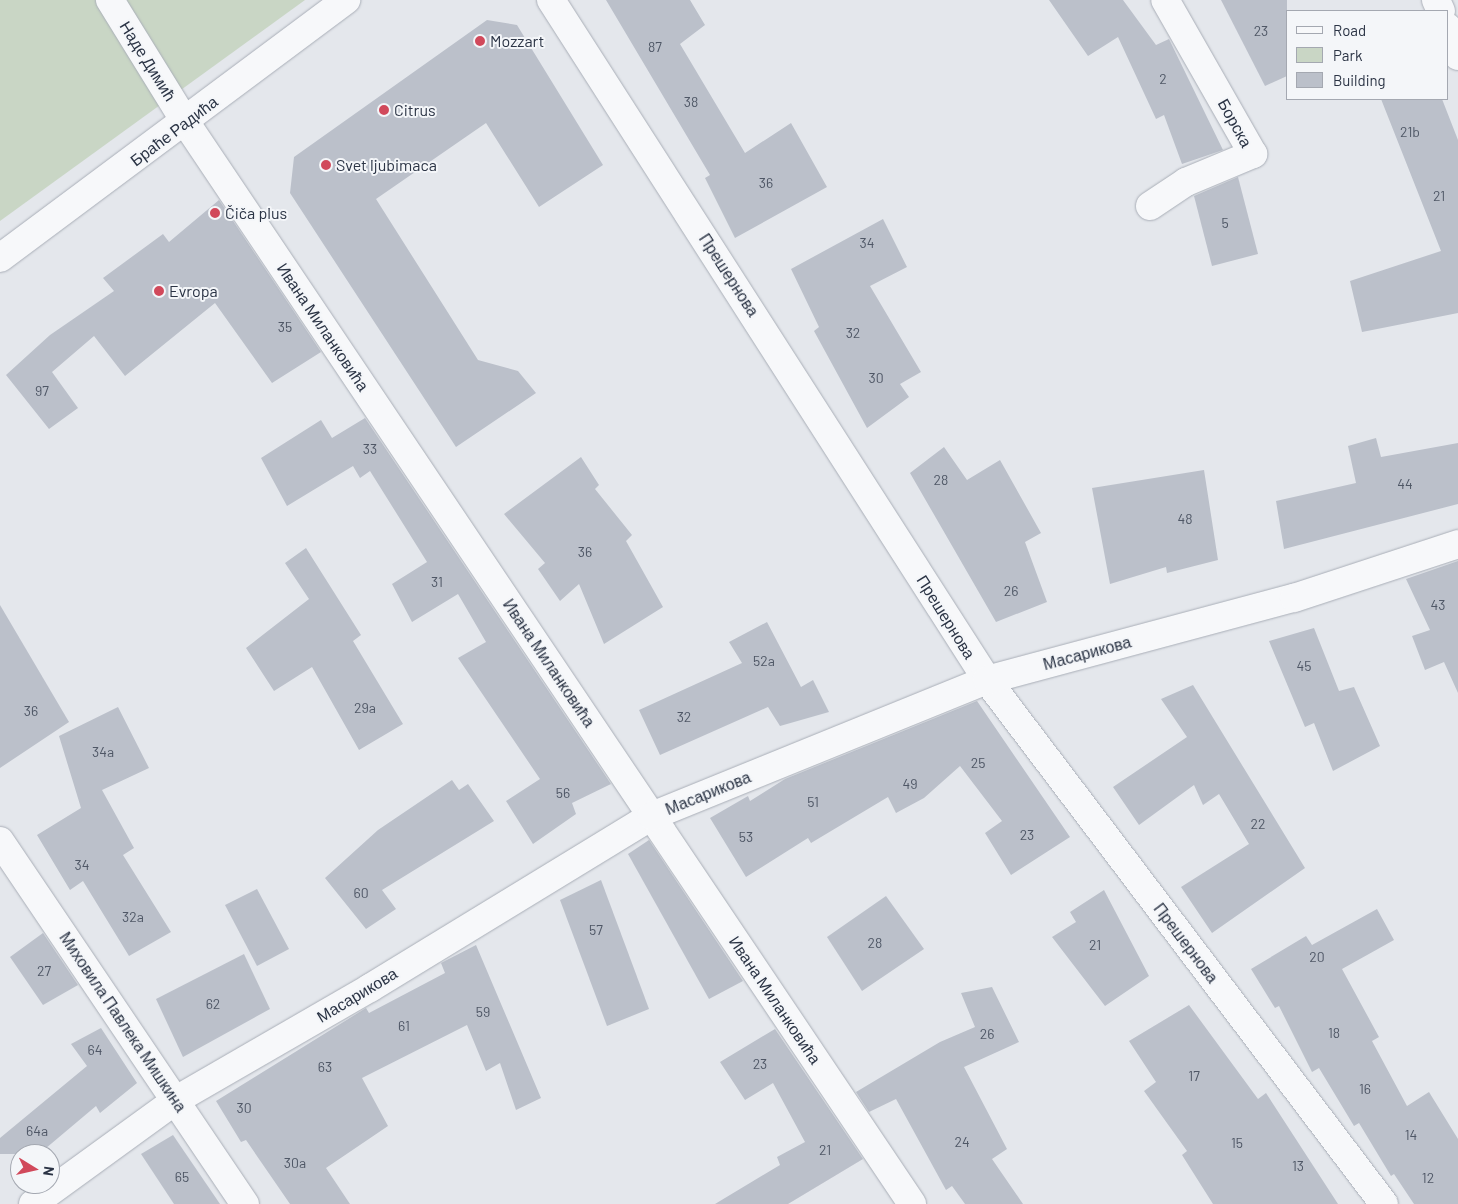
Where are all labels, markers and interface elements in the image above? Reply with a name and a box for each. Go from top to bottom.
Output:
legend [1286,10,1448,100]
street label: Наде Димић [116,18,180,104]
text: Road [1333,21,1366,39]
house number: 23 [1254,23,1268,39]
place label: Mozzart [490,31,544,51]
marker: Mozzart [474,35,486,47]
house number: 87 [648,39,662,55]
text: Park [1333,46,1362,64]
house number: 2 [1159,71,1167,87]
text: Building [1333,71,1386,89]
street label: Браће Радића [127,92,221,170]
house number: 38 [684,94,698,110]
street label: Борска [1214,95,1256,151]
place label: Citrus [394,100,436,120]
marker: Citrus [378,104,390,116]
house number: 21b [1400,124,1420,140]
place label: Svet ljubimaca [336,155,437,175]
marker: Svet ljubimaca [320,159,332,171]
house number: 36 [759,175,773,191]
house number: 21 [1433,188,1445,204]
place label: Čiča plus [225,203,287,223]
marker: Čiča plus [209,207,221,219]
house number: 5 [1221,215,1229,231]
street label: Прешернова [695,230,763,320]
house number: 34 [860,235,874,251]
street label: Ивана Миланковића [273,259,373,395]
place label: Evropa [169,281,218,301]
marker: Evropa [153,285,165,297]
house number: 35 [278,319,292,335]
house number: 32 [846,325,860,341]
house number: 30 [868,370,884,386]
house number: 97 [35,383,49,399]
house number: 33 [363,441,377,457]
house number: 28 [934,472,948,488]
house number: 44 [1397,476,1413,492]
house number: 48 [1177,511,1193,527]
house number: 36 [578,544,592,560]
street label: Прешернова [913,572,979,662]
house number: 31 [431,574,443,590]
house number: 26 [1004,583,1018,599]
street label: Ивана Миланковића [499,595,599,731]
house number: 43 [1431,597,1445,613]
street label: Масарикова [1041,632,1133,674]
house number: 52a [753,653,775,669]
house number: 45 [1297,658,1311,674]
house number: 29a [354,700,376,716]
house number: 36 [24,703,38,719]
house number: 32 [677,709,691,725]
house number: 34a [92,744,114,760]
house number: 25 [971,755,985,771]
street label: Масарикова [662,767,754,819]
house number: 49 [902,776,918,792]
house number: 56 [556,785,570,801]
house number: 51 [807,794,819,810]
house number: 22 [1250,816,1266,832]
house number: 23 [1020,827,1034,843]
house number: 53 [739,829,753,845]
house number: 34 [75,857,89,873]
house number: 60 [353,885,369,901]
street label: Прешернова [1150,899,1222,987]
house number: 32a [122,909,144,925]
house number: 57 [589,922,603,938]
street label: Миховила Павлека Мишкина [56,928,190,1116]
street label: Ивана Миланковића [725,932,825,1068]
house number: 28 [868,935,882,951]
house number: 21 [1089,937,1101,953]
house number: 20 [1309,949,1325,965]
house number: 27 [37,963,51,979]
street label: Масарикова [313,963,401,1027]
house number: 62 [206,996,220,1012]
house number: 59 [476,1004,490,1020]
house number: 61 [398,1018,410,1034]
house number: 18 [1328,1025,1340,1041]
house number: 26 [980,1026,994,1042]
house number: 64 [88,1042,102,1058]
house number: 23 [753,1056,767,1072]
house number: 63 [318,1059,332,1075]
house number: 17 [1188,1068,1200,1084]
house number: 16 [1359,1081,1371,1097]
house number: 30 [236,1100,252,1116]
house number: 64a [26,1123,48,1139]
house number: 14 [1405,1127,1417,1143]
house number: 24 [954,1134,970,1150]
house number: 15 [1231,1135,1243,1151]
house number: 21 [819,1142,831,1158]
north arrow [10,1144,60,1194]
house number: 30a [284,1155,306,1171]
house number: 13 [1292,1158,1304,1174]
text: N [40,1165,58,1177]
house number: 65 [175,1169,189,1185]
house number: 12 [1422,1170,1434,1186]

